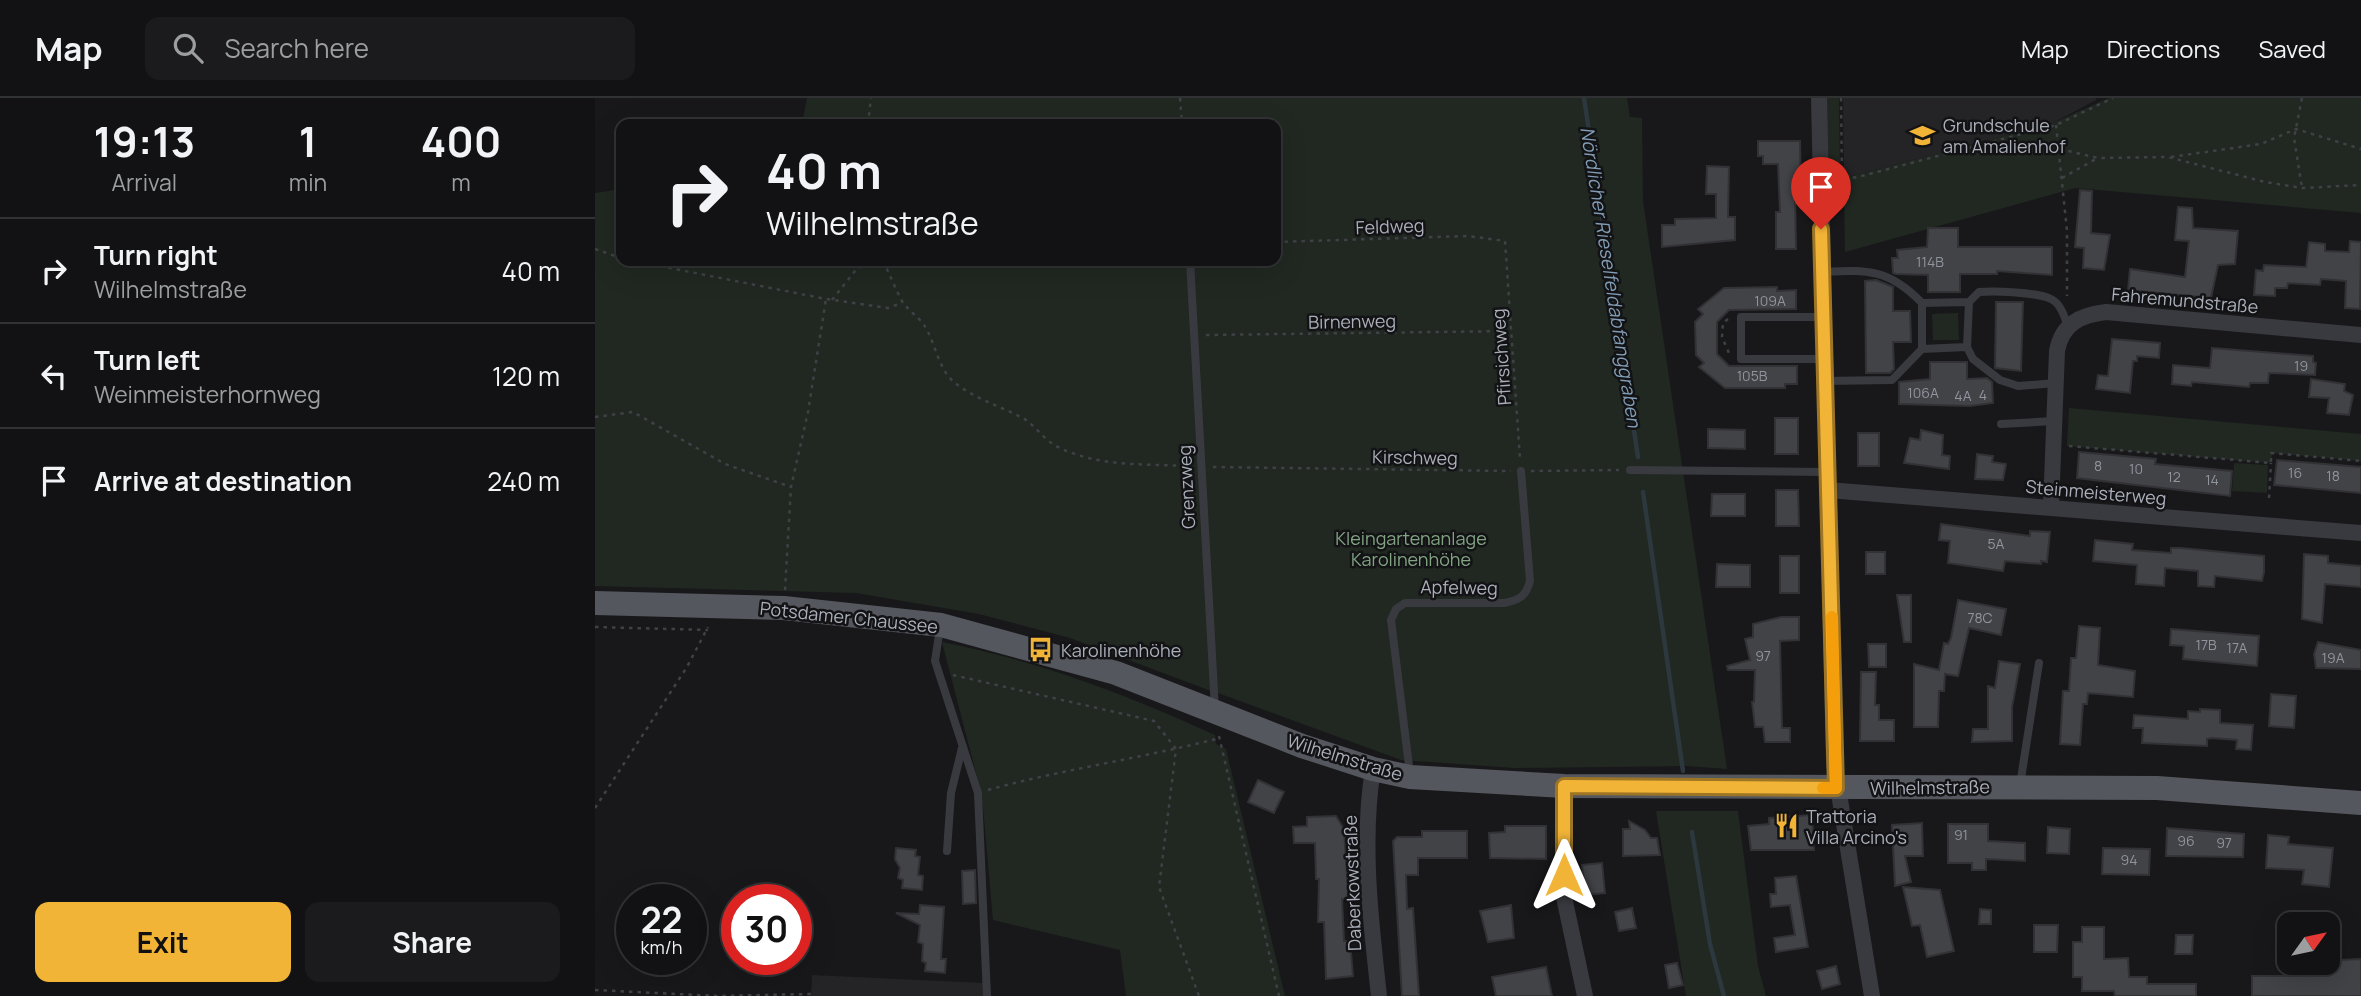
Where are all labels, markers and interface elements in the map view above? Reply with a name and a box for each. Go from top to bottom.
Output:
search box [145,17,635,80]
text: Map [35,26,103,71]
icon: search [169,29,207,67]
text: Search here [225,30,369,66]
text: Map [2021,32,2069,65]
text: Directions [2107,32,2220,65]
text: Saved [2258,32,2326,65]
text: 19:13 [93,112,195,170]
text: 1 [299,112,317,170]
text: 400 [421,112,502,170]
place label: Grundschule am Amalienhof [1943,113,2066,158]
school or university icon: Grundschule am Amalienhof [1909,121,1937,149]
water label: Nördlicher Rieselfeldabfanggraben [1574,125,1648,430]
text: 40 m [766,137,882,204]
icon: right [651,147,742,238]
pin [1791,157,1851,229]
text: Arrival [111,166,177,198]
text: min [289,166,327,198]
text: m [451,166,471,198]
icon: arrive [1802,168,1840,206]
text: Wilhelmstraße [766,201,979,245]
street label: Feldweg [1355,213,1425,239]
text: Turn right [94,237,218,273]
icon: right [35,252,73,290]
house number: 114B [1916,252,1944,271]
text: 40 m [502,253,560,289]
text: Wilhelmstraße [94,273,247,305]
street label: Fahremundstraße [2111,282,2259,318]
house number: 109A [1754,291,1786,310]
street label: Birnenweg [1308,308,1396,334]
street label: Pfirsichweg [1486,308,1516,406]
text: Turn left [94,342,201,378]
house number: 19 [2294,356,2308,375]
icon: left [35,357,73,395]
text: 120 m [492,358,560,394]
house number: 105B [1737,366,1768,385]
text: Weinmeisterhornweg [94,378,321,410]
house number: 106A [1907,383,1939,402]
house number: 4 [1979,385,1987,404]
house number: 4A [1954,386,1972,405]
street label: Grenzweg [1172,444,1200,530]
street label: Kirschweg [1372,444,1458,470]
house number: 8 [2094,456,2102,475]
house number: 10 [2129,459,2143,478]
icon: arrive [35,462,73,500]
text: Arrive at destination [94,463,352,499]
text: 240 m [487,463,560,499]
house number: 16 [2288,463,2302,482]
house number: 18 [2326,466,2340,485]
house number: 12 [2167,467,2181,486]
house number: 14 [2205,470,2219,489]
street label: Steinmeisterweg [2025,474,2167,510]
park label: Kleingartenanlage Karolinenhöhe [1335,526,1487,571]
house number: 5A [1988,534,2005,553]
street label: Apfelweg [1420,574,1498,600]
street label: Potsdamer Chaussee [759,596,939,638]
house number: 78C [1967,608,1993,627]
house number: 17B [2195,635,2217,654]
bus stop icon: Karolinenhöhe [1027,636,1055,664]
place label: Karolinenhöhe [1061,638,1181,662]
house number: 17A [2227,638,2248,657]
house number: 97 [1755,646,1771,665]
house number: 19A [2321,648,2345,667]
street label: Wilhelmstraße [1284,728,1406,786]
street label: Wilhelmstraße [1870,774,1990,800]
place label: Trattoria Villa Arcino's [1806,804,1907,849]
restaurant icon: Trattoria Villa Arcino's [1772,812,1800,840]
street label: Daberkowstraße [1338,814,1366,952]
house number: 91 [1954,825,1968,844]
house number: 96 [2177,831,2195,850]
house number: 97 [2216,833,2232,852]
position arrow [1527,838,1601,912]
house number: 94 [2121,850,2137,869]
speed limit sign: 30 [721,884,812,975]
text: 22 [641,896,682,944]
button: Exit [35,902,291,982]
button: Share [305,902,560,982]
north arrow [2277,912,2340,975]
map controls [2277,912,2340,975]
text: km/h [641,935,682,959]

